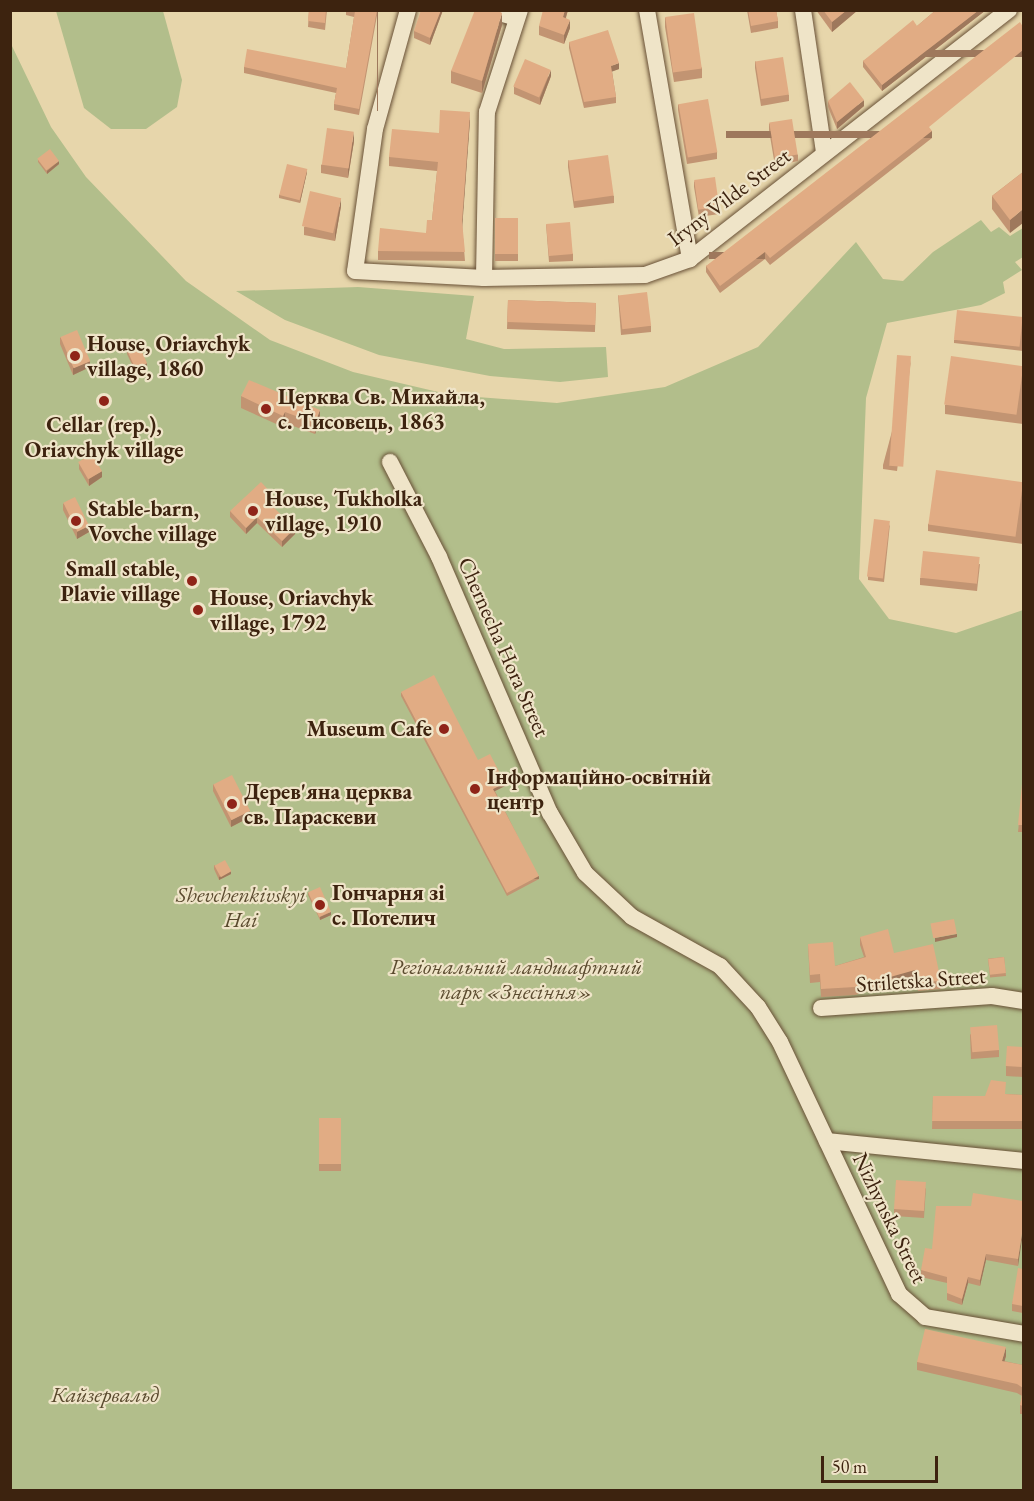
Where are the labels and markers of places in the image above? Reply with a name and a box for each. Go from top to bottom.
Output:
place label: House, Oriavchyk village, 1860 [87,330,250,382]
marker: House, Oriavchyk village, 1860 [68,349,82,363]
place label: Церква Св. Михайла, с. Тисовець, 1863 [278,383,485,434]
marker: Cellar (rep.), Oriavchyk village [97,394,111,408]
marker: Церква Св. Михайла, с. Тисовець, 1863 [259,402,273,416]
place label: Cellar (rep.), Oriavchyk village [25,411,183,463]
place label: House, Tukholka village, 1910 [265,485,422,536]
place label: Stable-barn, Vovche village [88,495,217,546]
marker: House, Tukholka village, 1910 [246,504,260,518]
marker: Stable-barn, Vovche village [69,514,83,528]
place label: Small stable, Plavie village [60,555,180,606]
marker: Small stable, Plavie village [185,574,199,588]
place label: House, Oriavchyk village, 1792 [210,584,373,636]
marker: House, Oriavchyk village, 1792 [191,603,205,617]
place label: Museum Cafe [307,716,432,742]
marker: Museum Cafe [437,722,451,736]
place label: Інформаційно-освітній центр [487,763,711,814]
place label: Дерев'яна церква св. Параскеви [244,778,412,830]
marker: Інформаційно-освітній центр [468,782,482,796]
marker: Дерев'яна церква св. Параскеви [225,797,239,811]
place label: Гончарня зі с. Потелич [332,879,445,930]
marker: Гончарня зі с. Потелич [313,898,327,912]

